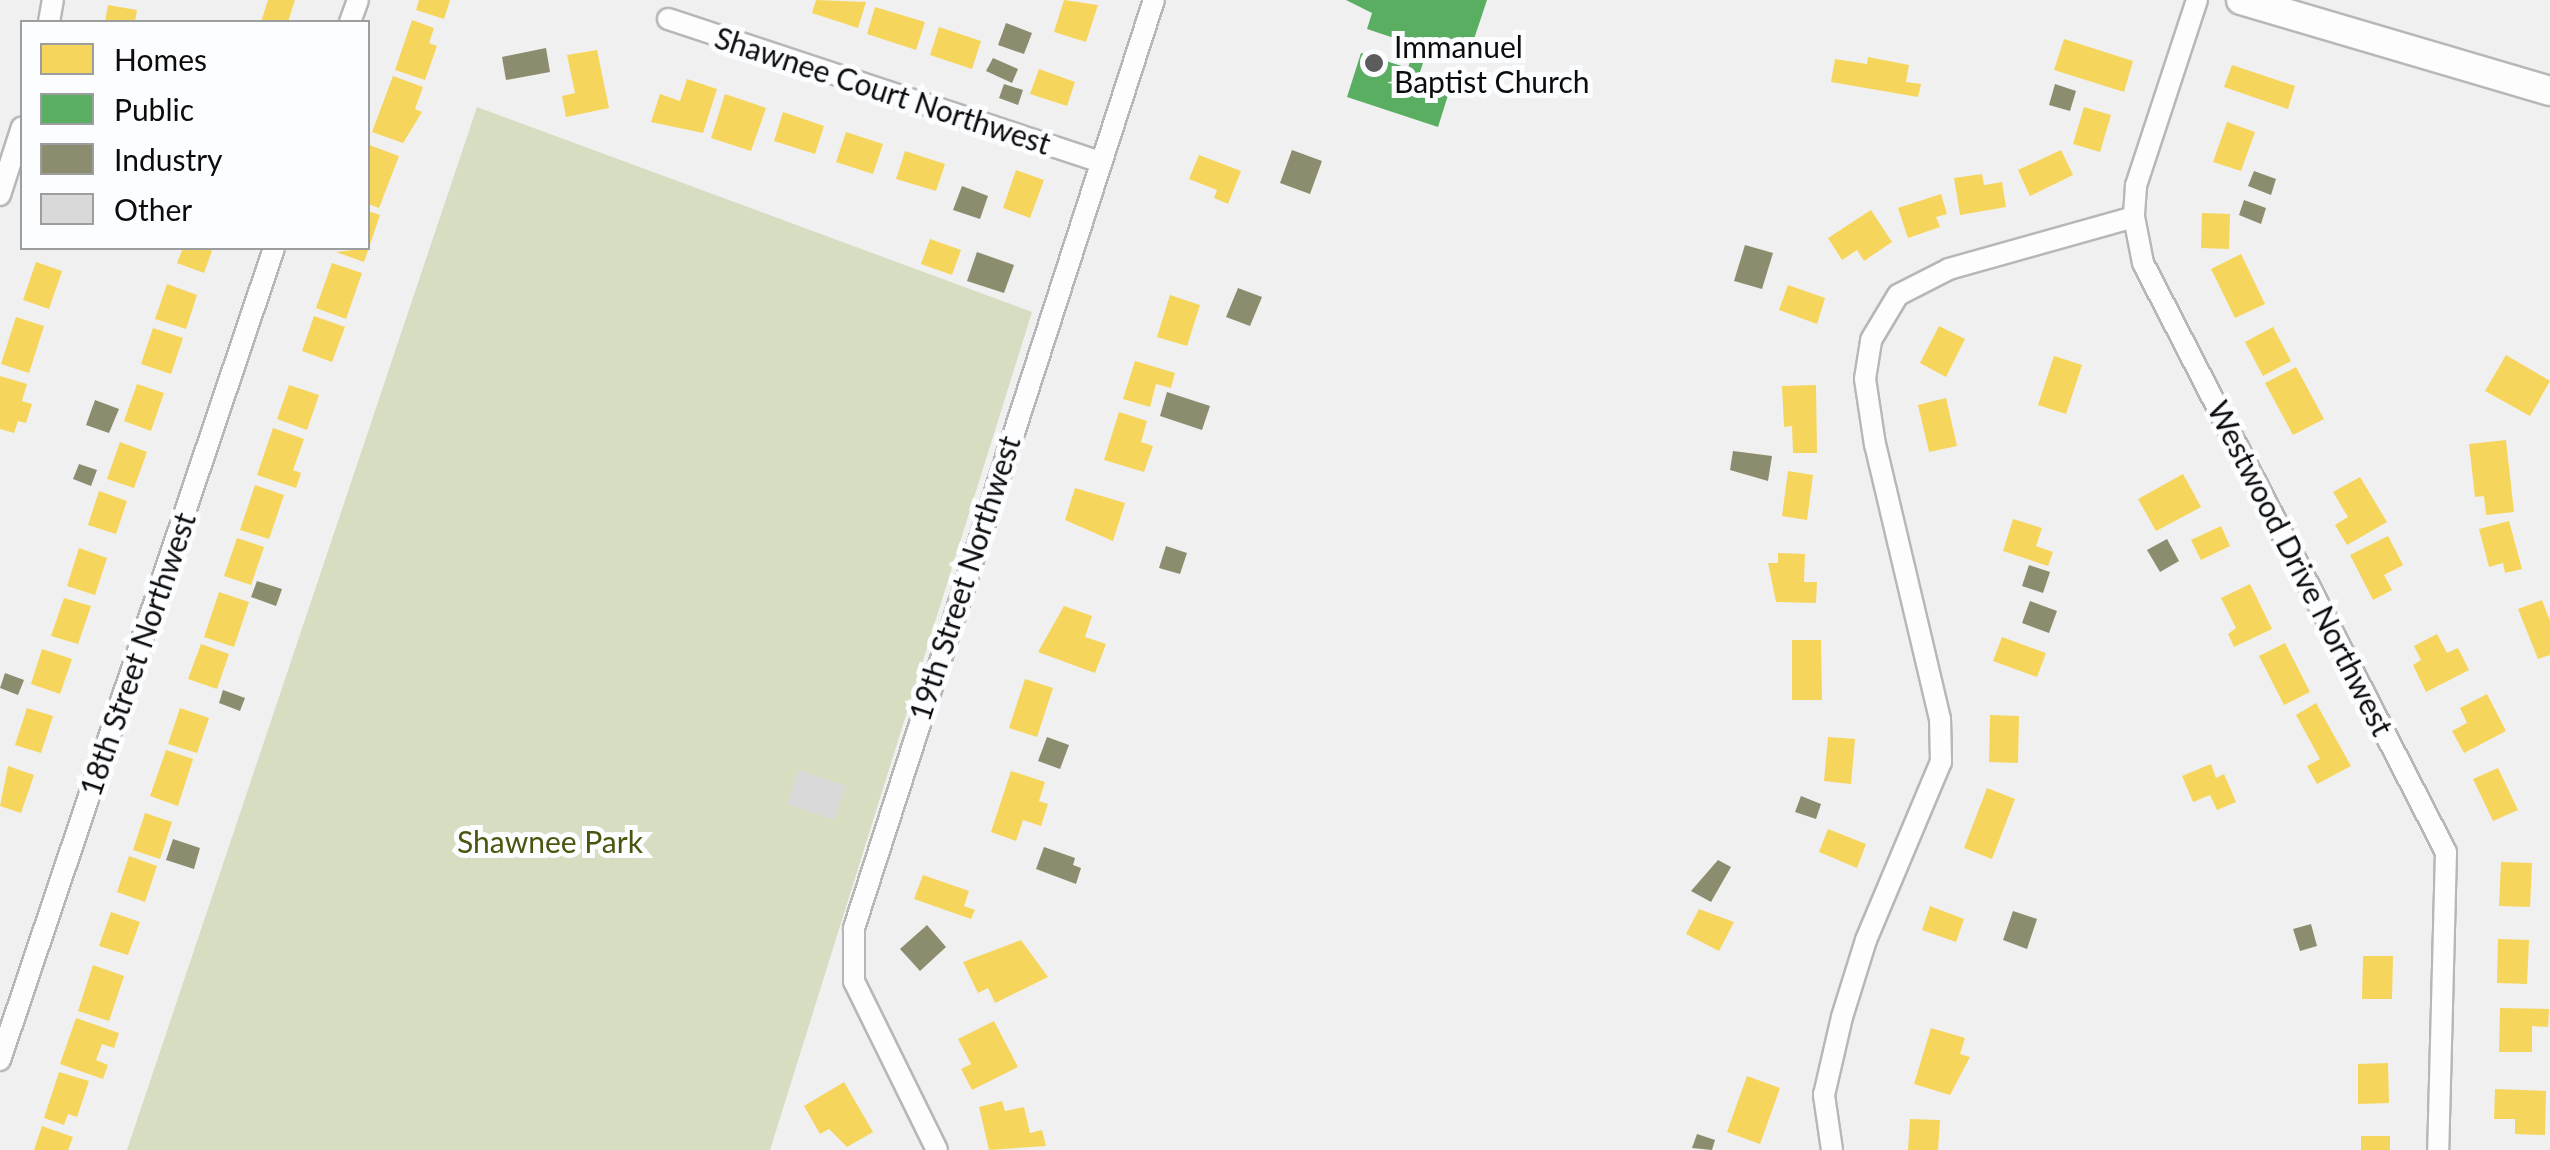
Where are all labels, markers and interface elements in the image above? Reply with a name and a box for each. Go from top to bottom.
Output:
street label: Shawnee Court Northwest [711,19,1055,161]
legend [20,20,370,250]
place label: Immanuel Baptist Church [1394,28,1589,98]
text: Homes [114,41,207,77]
marker: Immanuel Baptist Church [1363,52,1385,74]
text: Public [114,91,194,127]
text: Industry [114,141,223,177]
text: Other [114,191,192,227]
street label: Westwood Drive Northwest [2201,395,2401,741]
street label: 19th Street Northwest [901,431,1027,725]
street label: 18th Street Northwest [72,508,202,800]
park label: Shawnee Park [457,823,643,859]

